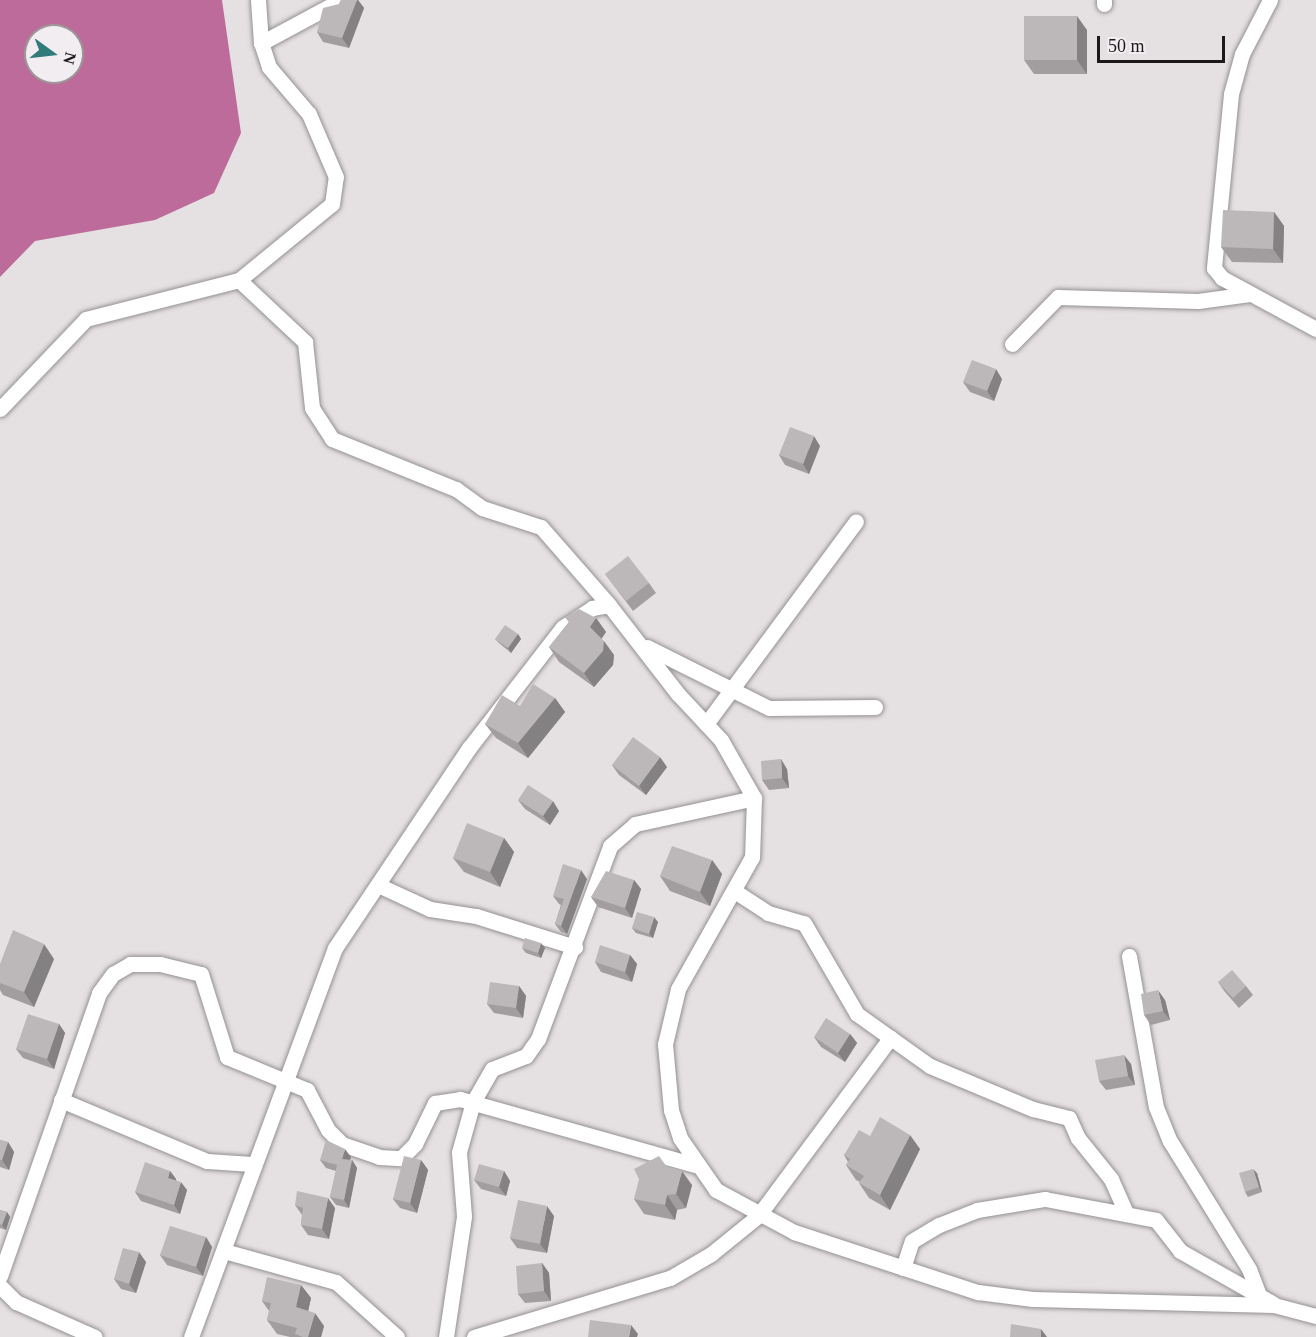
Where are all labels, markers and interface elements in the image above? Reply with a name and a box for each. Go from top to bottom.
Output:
north arrow [24,24,84,84]
scale bar [1100,24,1228,62]
text: 50 m [1108,36,1145,56]
text: N [60,50,80,66]

